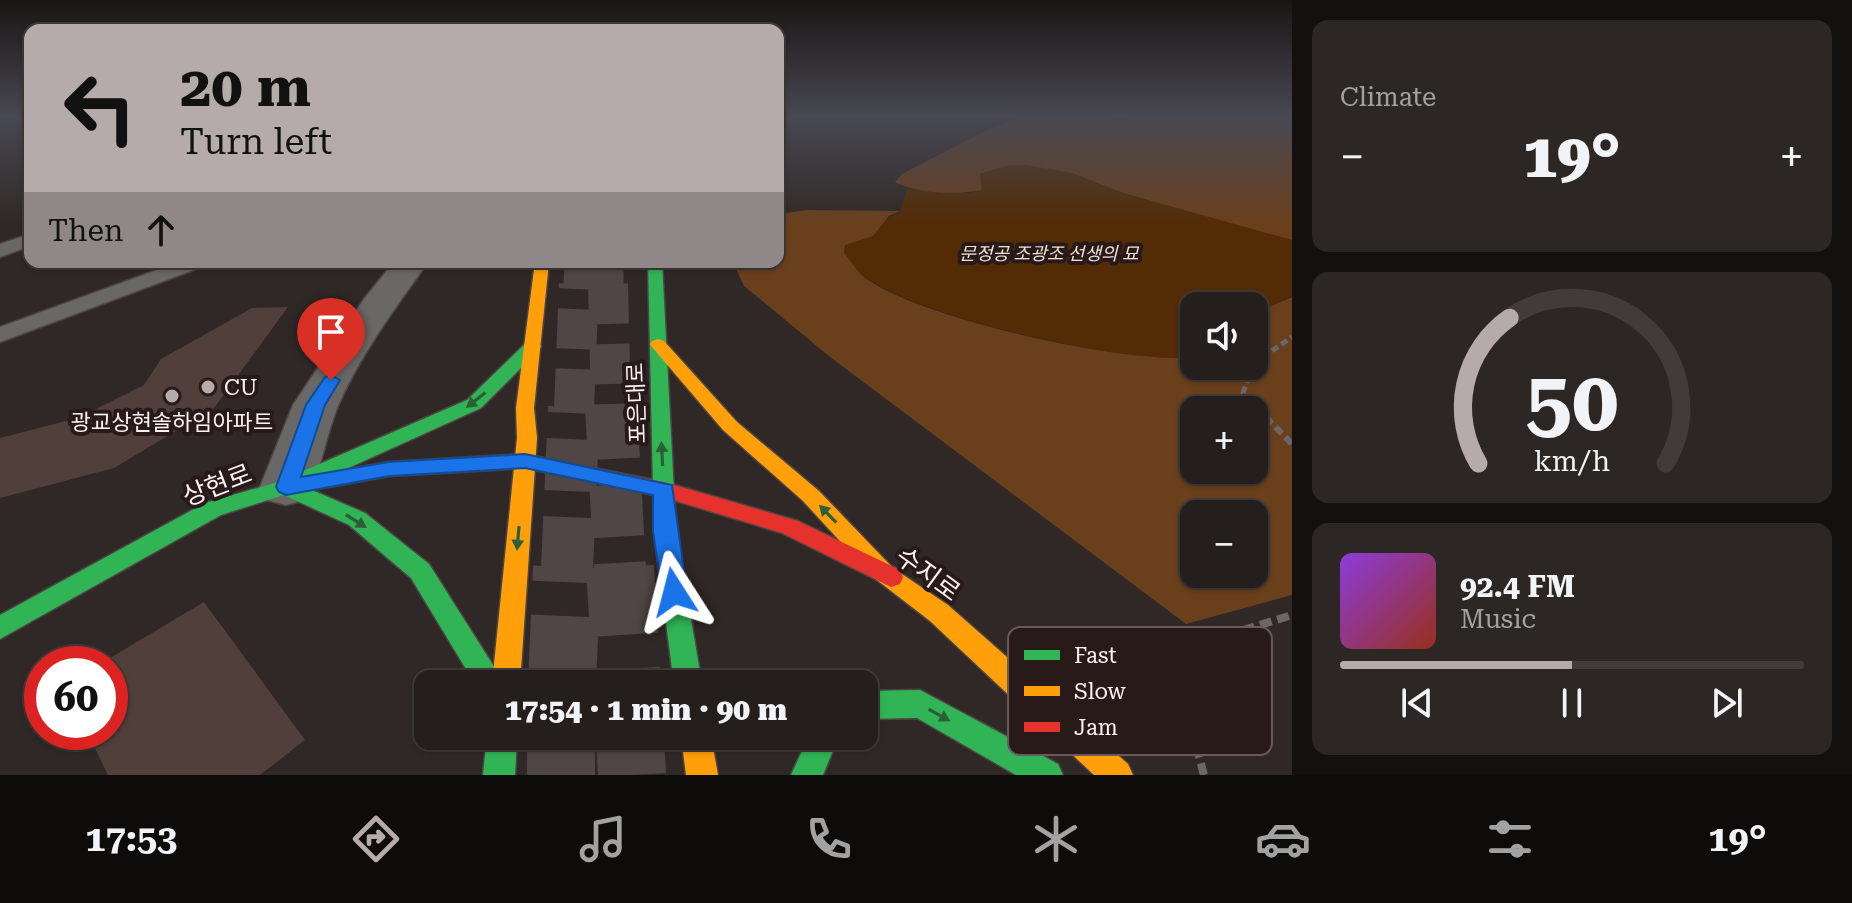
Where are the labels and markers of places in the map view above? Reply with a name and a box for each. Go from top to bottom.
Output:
pin [297,298,365,380]
place label: CU [224,375,258,400]
marker: CU [199,378,217,396]
marker: 광교상현솔하임아파트 [163,387,181,405]
place label: 광교상현솔하임아파트 [71,410,273,435]

